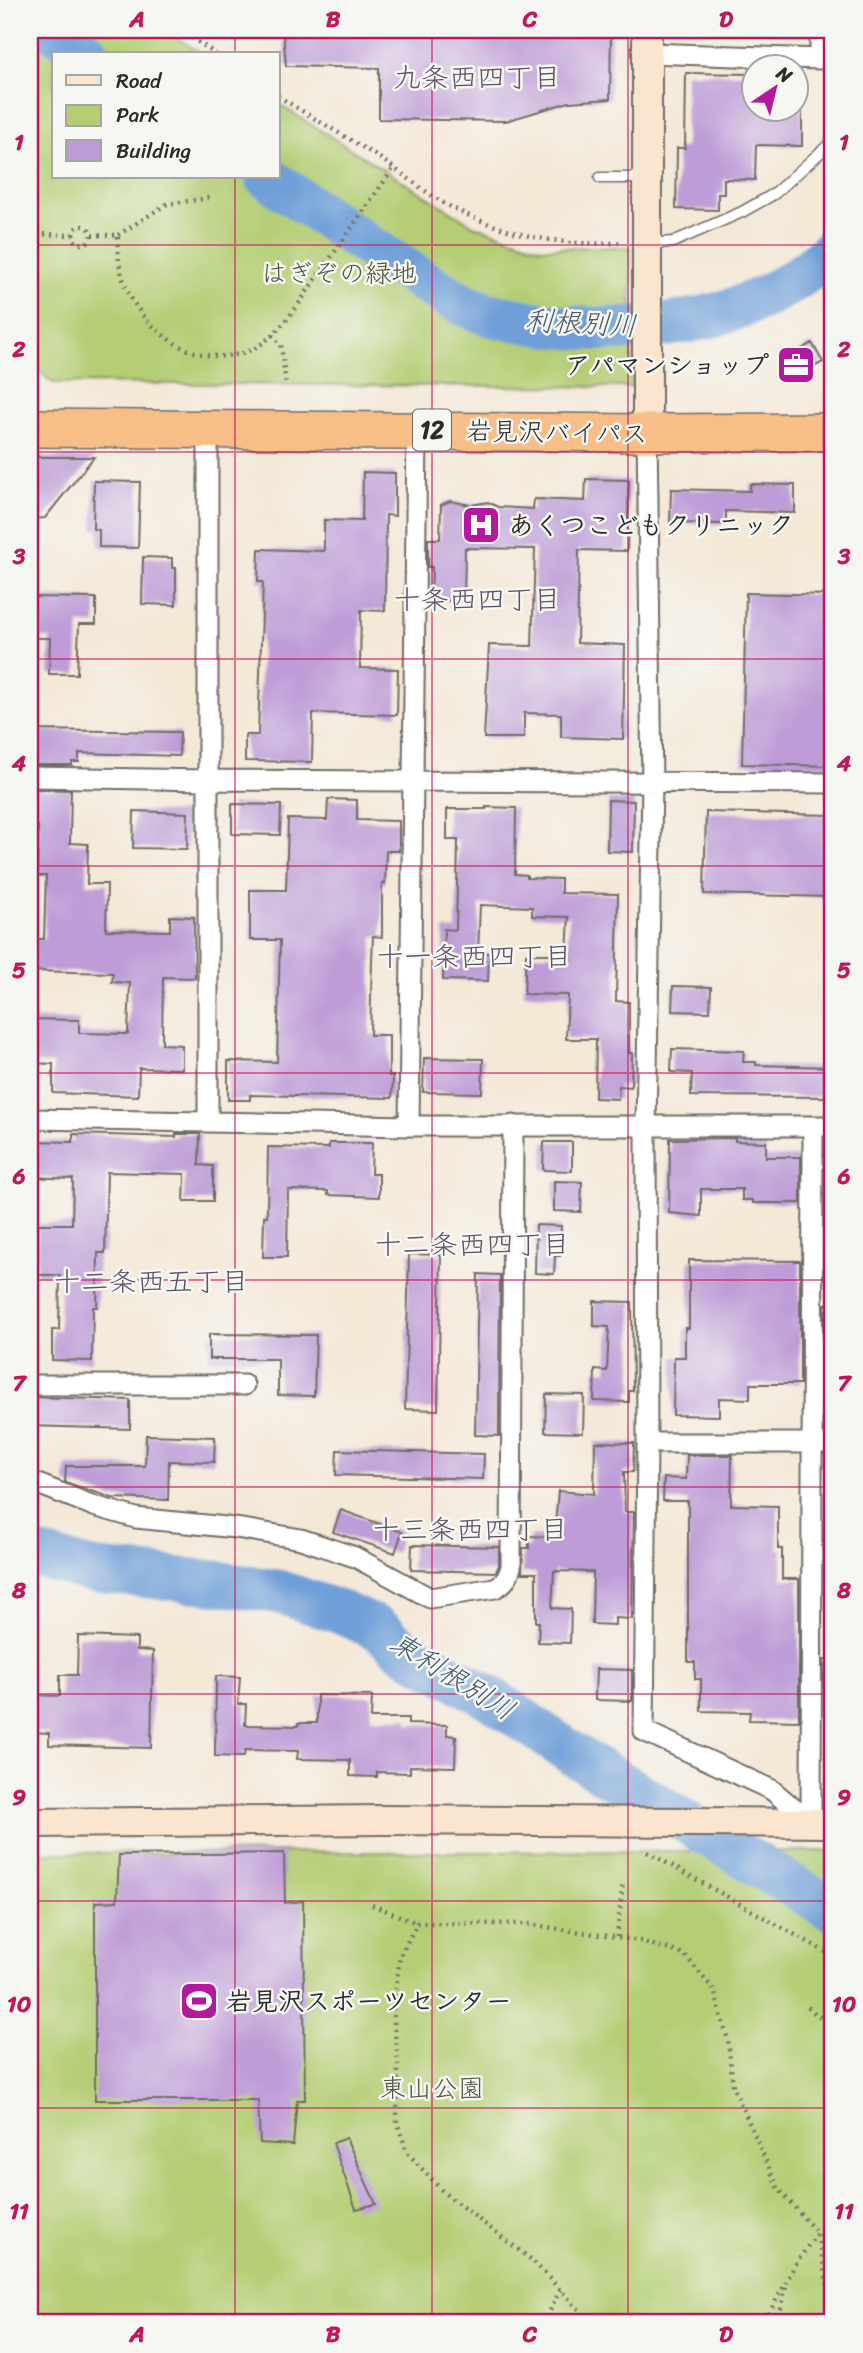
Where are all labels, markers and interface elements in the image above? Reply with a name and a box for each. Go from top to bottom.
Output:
text: A [128,0,145,40]
text: B [326,0,341,40]
text: C [522,0,538,40]
text: D [719,0,734,40]
legend [52,52,280,178]
north arrow [740,52,810,122]
district label: 九条西四丁目 [393,53,561,102]
text: N [769,57,800,92]
text: Road [116,62,163,100]
text: Park [116,96,159,134]
text: 1 [14,122,24,163]
text: 1 [839,122,849,163]
text: Building [116,132,192,170]
park label: はぎぞの緑地 [261,250,417,296]
water label: 利根別川 [524,296,638,350]
text: 2 [11,329,26,370]
text: 2 [836,329,851,370]
place label: アパマンショップ [565,342,769,388]
office icon: アパマンショップ [775,344,817,386]
street label: 岩見沢バイパス [466,407,648,457]
road number: 12 [413,410,451,450]
place label: あくつこどもクリニック [508,502,794,548]
hospital icon: あくつこどもクリニック [460,504,502,546]
text: 3 [12,536,26,577]
text: 3 [837,536,851,577]
district label: 十条西四丁目 [393,575,561,624]
text: 4 [11,743,27,784]
text: 4 [836,743,852,784]
district label: 十一条西四丁目 [376,932,572,981]
text: 5 [12,950,26,991]
text: 5 [837,950,851,991]
text: 6 [11,1156,26,1197]
text: 6 [836,1156,851,1197]
district label: 十二条西四丁目 [374,1220,570,1269]
district label: 十二条西五丁目 [53,1257,249,1306]
text: 7 [12,1363,27,1404]
text: 7 [837,1363,852,1404]
district label: 十三条西四丁目 [372,1505,568,1554]
text: 8 [11,1570,26,1611]
text: 8 [836,1570,851,1611]
water label: 東利根別川 [381,1618,525,1734]
text: 9 [12,1777,26,1818]
text: 9 [837,1777,851,1818]
place label: 岩見沢スポーツセンター [226,1978,511,2024]
sports icon: 岩見沢スポーツセンター [178,1980,220,2022]
text: 10 [7,1984,32,2025]
text: 10 [832,1984,857,2025]
park label: 東山公園 [380,2065,484,2111]
text: 11 [9,2191,29,2232]
text: 11 [834,2191,854,2232]
text: A [128,2314,145,2353]
text: B [326,2314,341,2353]
text: C [522,2314,538,2353]
text: D [719,2314,734,2353]

